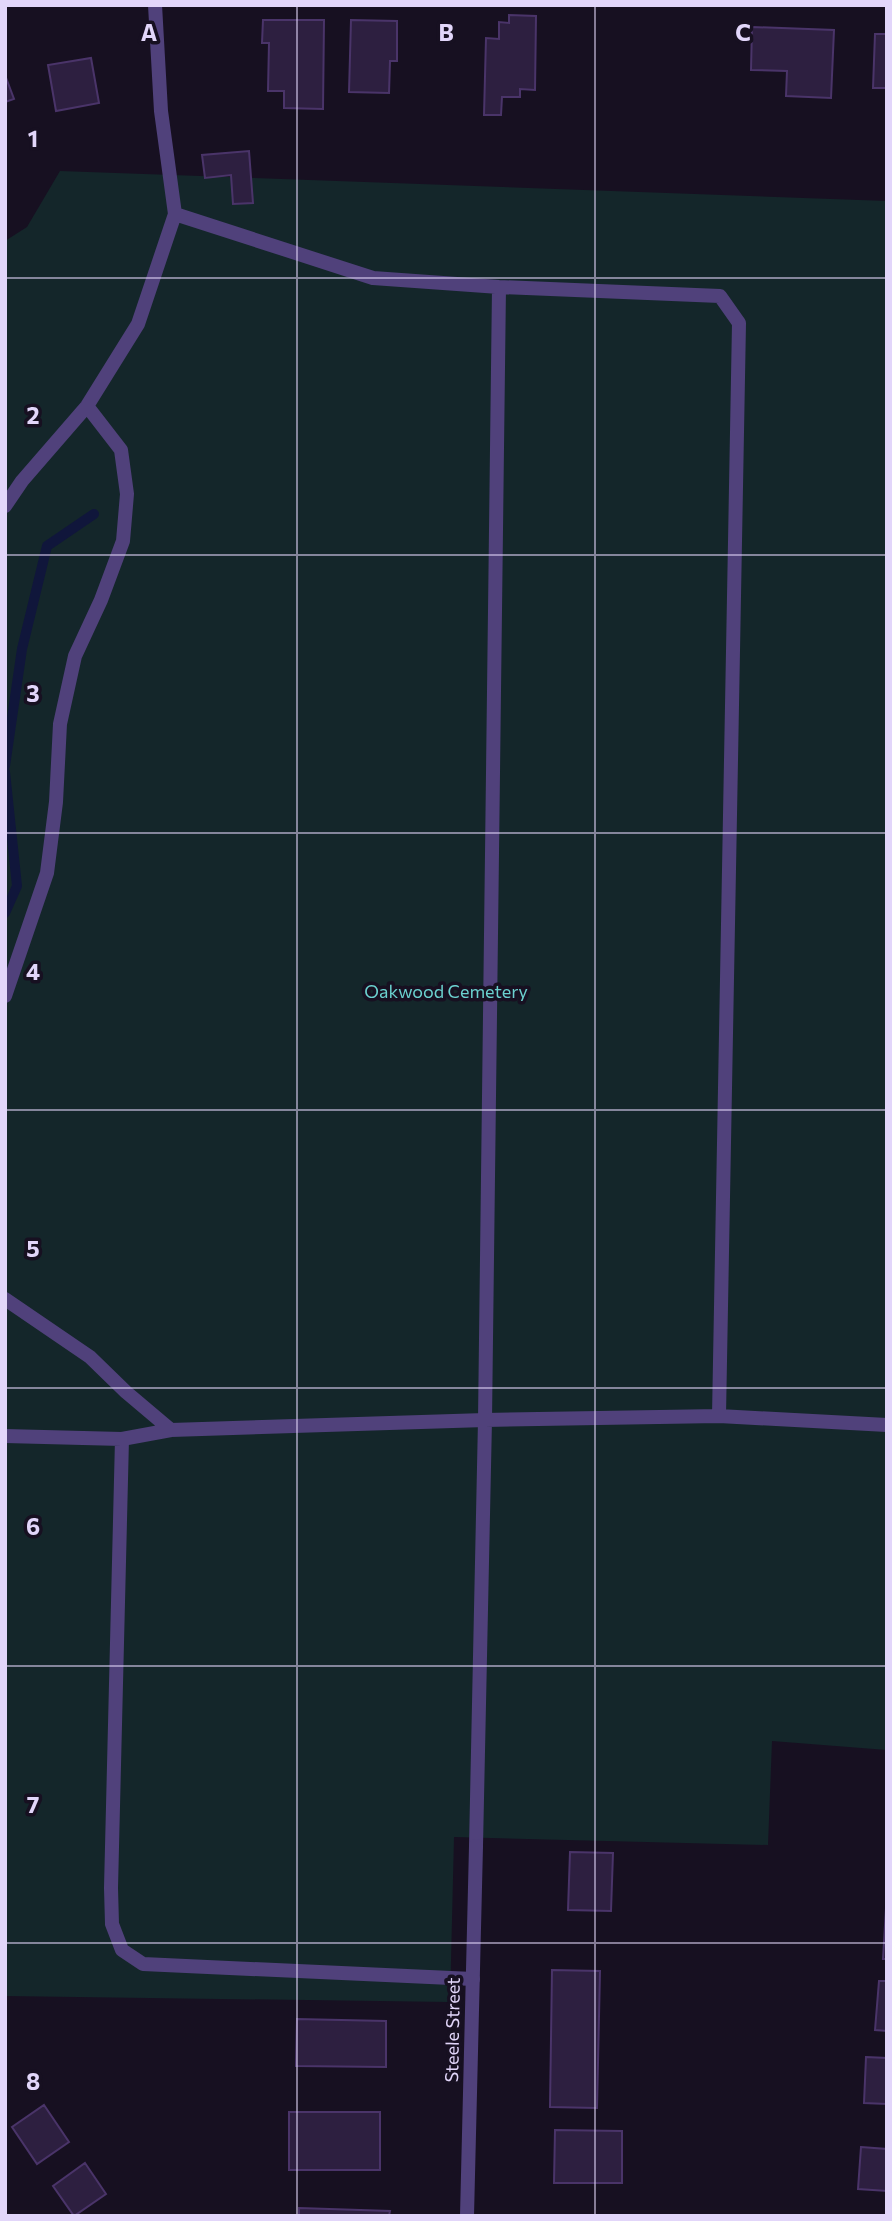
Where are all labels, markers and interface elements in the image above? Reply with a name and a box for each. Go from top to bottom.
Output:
text: A [141,18,158,46]
text: B [438,18,454,46]
text: C [735,18,751,46]
text: 1 [28,124,38,152]
text: 2 [26,401,40,429]
text: 3 [26,679,40,707]
text: 4 [26,957,40,985]
park label: Oakwood Cemetery [364,980,528,1002]
text: 5 [26,1234,40,1262]
text: 6 [26,1512,40,1540]
text: 7 [27,1790,39,1818]
street label: Steele Street [440,1977,464,2083]
text: 8 [26,2067,40,2095]

